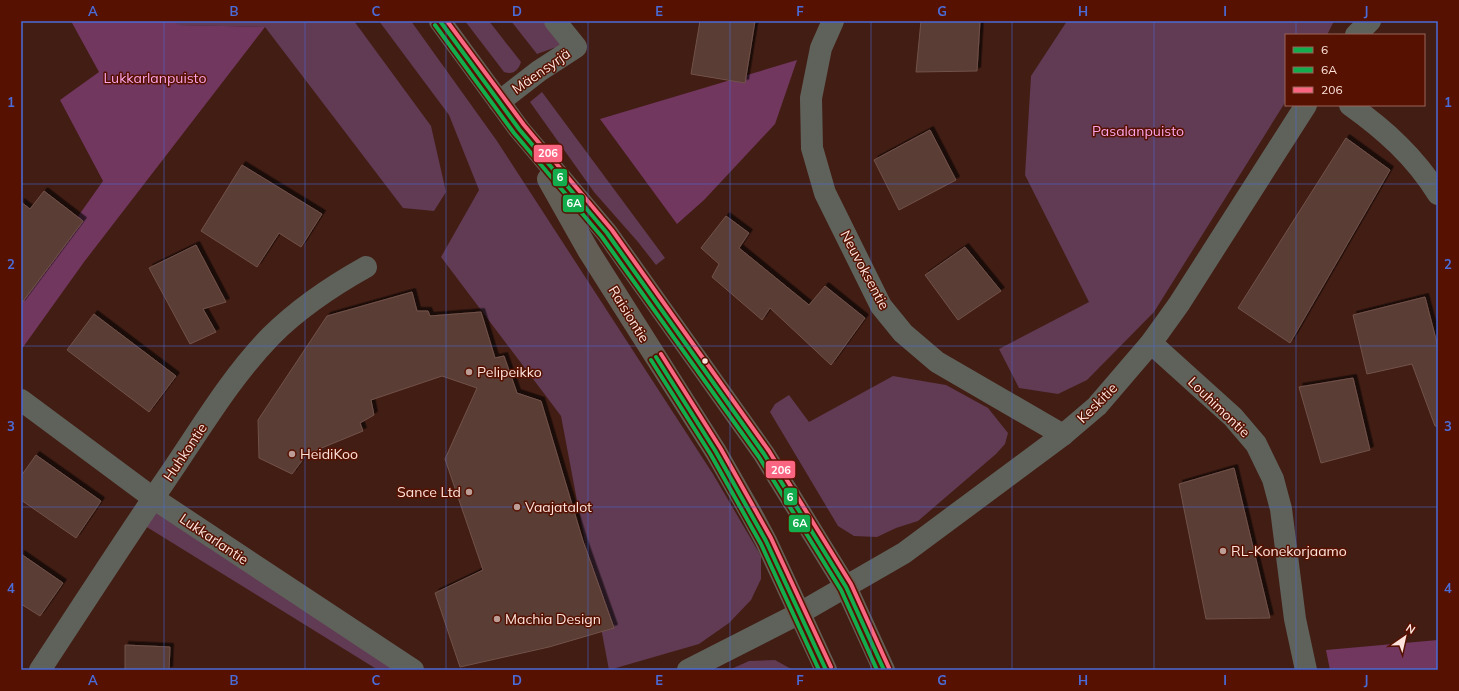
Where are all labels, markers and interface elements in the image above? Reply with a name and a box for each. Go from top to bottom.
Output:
text: A [88,3,98,19]
text: B [230,3,239,19]
text: C [372,3,381,19]
text: D [512,3,522,19]
text: E [655,3,663,19]
text: F [796,3,804,19]
text: G [937,3,947,19]
text: H [1078,3,1088,19]
text: I [1223,3,1227,19]
text: J [1364,3,1368,19]
legend [1285,34,1425,106]
text: 6 [1321,42,1328,57]
street label: Mäensyrjä [508,44,574,98]
text: 6A [1321,62,1337,77]
park label: Lukkarlanpuisto [104,69,206,87]
text: 206 [1321,82,1343,97]
text: 1 [7,94,15,110]
text: 1 [1444,94,1452,110]
park label: Pasalanpuisto [1092,122,1184,140]
line badge: 206 [533,144,563,163]
text: 206 [538,146,558,160]
line badge: 6 [552,168,568,187]
text: 6 [557,170,564,184]
line badge: 6A [562,194,585,213]
text: 6A [567,196,582,210]
street label: Neuvoksentie [837,227,893,313]
text: 2 [7,256,15,272]
text: 2 [1444,256,1452,272]
street label: Raisiontie [604,282,654,346]
unlabelled marker [700,356,710,366]
place label: Pelipeikko [477,363,542,381]
marker: Pelipeikko [464,367,474,377]
street label: Louhimontie [1184,373,1254,441]
street label: Keskitie [1073,379,1121,427]
text: 3 [7,418,15,434]
text: 3 [1444,418,1452,434]
street label: Huhkontie [159,420,211,484]
place label: HeidiKoo [300,445,358,463]
marker: HeidiKoo [287,449,297,459]
line badge: 206 [765,460,796,479]
text: 206 [771,463,791,477]
place label: Sance Ltd [397,483,461,501]
marker: Sance Ltd [464,487,474,497]
line badge: 6 [783,487,798,506]
text: 6 [787,490,794,504]
place label: Vaajatalot [525,498,592,516]
marker: Vaajatalot [512,502,522,512]
street label: Lukkarlantie [176,509,252,569]
line badge: 6A [788,514,811,533]
text: 6A [793,516,808,530]
place label: RL-Konekorjaamo [1231,542,1347,560]
marker: RL-Konekorjaamo [1218,546,1228,556]
text: 4 [7,580,15,596]
text: 4 [1444,580,1452,596]
place label: Machia Design [505,610,601,628]
marker: Machia Design [492,614,502,624]
north arrow [1385,617,1425,657]
text: N [1403,621,1418,637]
text: A [88,672,98,688]
text: B [230,672,239,688]
text: C [372,672,381,688]
text: D [512,672,522,688]
text: E [655,672,663,688]
text: F [796,672,804,688]
text: G [937,672,947,688]
text: H [1078,672,1088,688]
text: I [1223,672,1227,688]
text: J [1364,672,1368,688]

